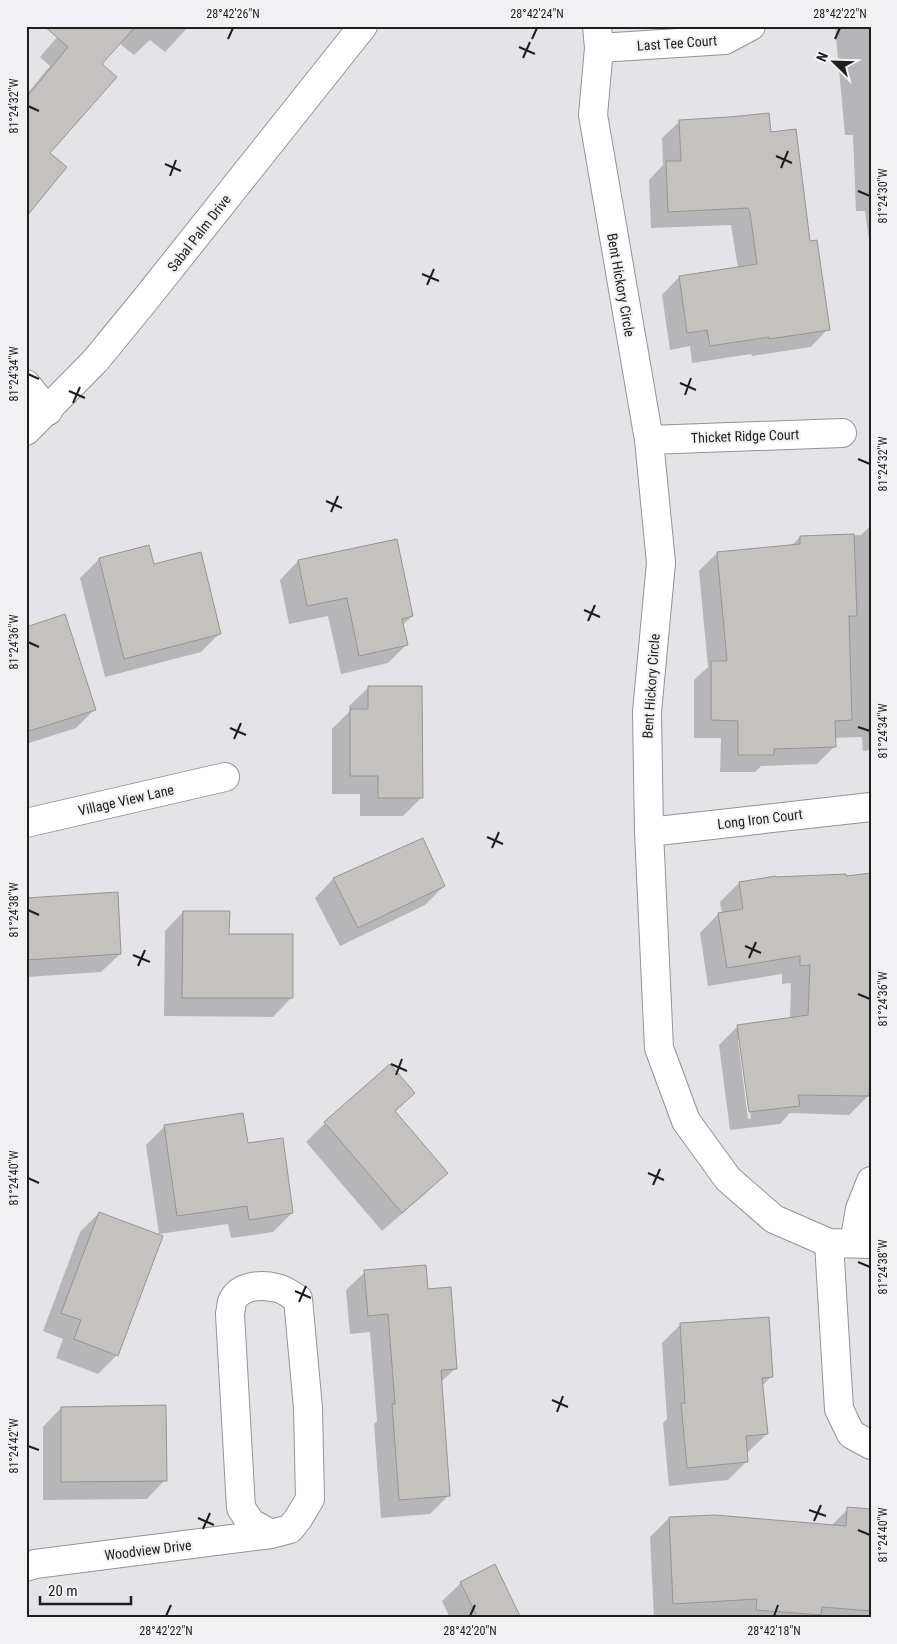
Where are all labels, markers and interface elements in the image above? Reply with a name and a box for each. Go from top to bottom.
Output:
text: 28°42'26"N [206,7,260,21]
text: 28°42'24"N [510,7,564,21]
text: 28°42'22"N [813,7,867,21]
street label: Last Tee Court [636,32,718,54]
north arrow [810,38,860,88]
text: N [813,50,831,64]
text: 81°24'32"W [7,78,21,134]
text: 81°24'30"W [876,168,890,224]
street label: Sabal Palm Drive [164,191,234,275]
street label: Bent Hickory Circle [604,232,638,339]
text: 81°24'34"W [7,346,21,402]
street label: Thicket Ridge Court [690,426,800,446]
text: 81°24'32"W [876,436,890,492]
text: 81°24'36"W [7,614,21,670]
street label: Bent Hickory Circle [639,633,663,739]
text: 81°24'34"W [876,703,890,759]
street label: Village View Lane [77,781,176,819]
street label: Long Iron Court [716,806,804,832]
text: 81°24'38"W [7,882,21,938]
text: 81°24'36"W [876,971,890,1027]
text: 81°24'40"W [7,1150,21,1206]
text: 81°24'38"W [876,1239,890,1295]
text: 81°24'42"W [7,1418,21,1474]
text: 81°24'40"W [876,1507,890,1563]
street label: Woodview Drive [104,1537,193,1563]
scale bar [40,1574,131,1606]
text: 20 m [48,1582,78,1600]
text: 28°42'22"N [139,1624,193,1638]
text: 28°42'20"N [443,1624,497,1638]
text: 28°42'18"N [747,1624,801,1638]

